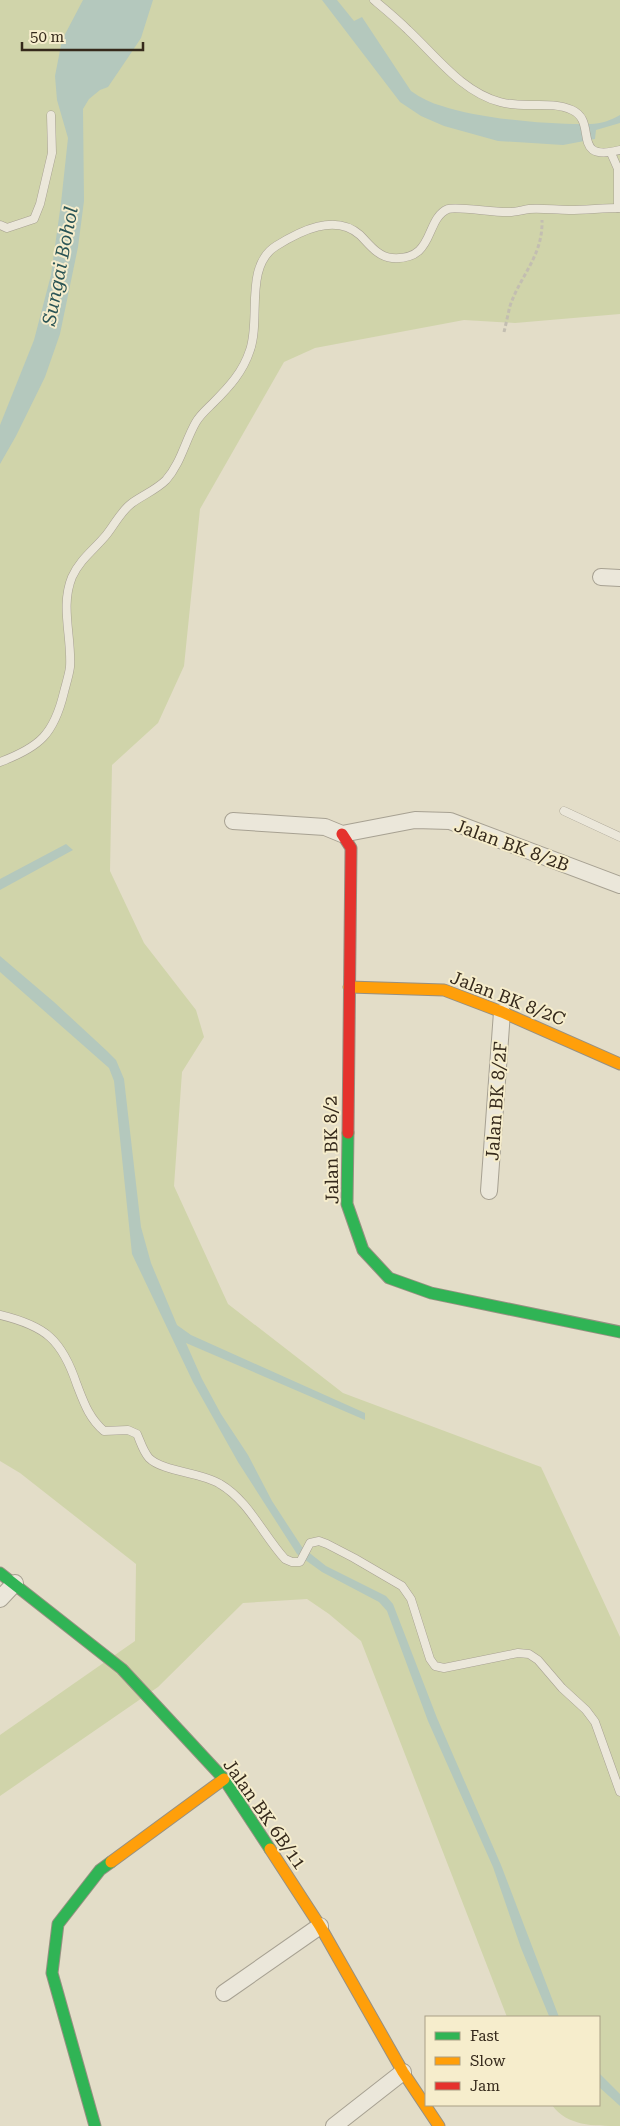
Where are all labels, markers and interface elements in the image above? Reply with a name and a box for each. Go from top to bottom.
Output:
scale bar [22,20,144,52]
text: 50 m [30,28,65,46]
water label: Sungai Bohol [37,204,83,328]
street label: Jalan BK 8/2B [452,815,572,875]
street label: Jalan BK 8/2C [448,966,568,1030]
street label: Jalan BK 8/2F [481,1041,511,1161]
street label: Jalan BK 8/2 [320,1096,342,1204]
street label: Jalan BK 6B/11 [219,1755,311,1873]
legend [425,2016,600,2106]
text: Fast [470,2027,500,2045]
text: Slow [470,2052,506,2070]
text: Jam [470,2077,500,2095]

